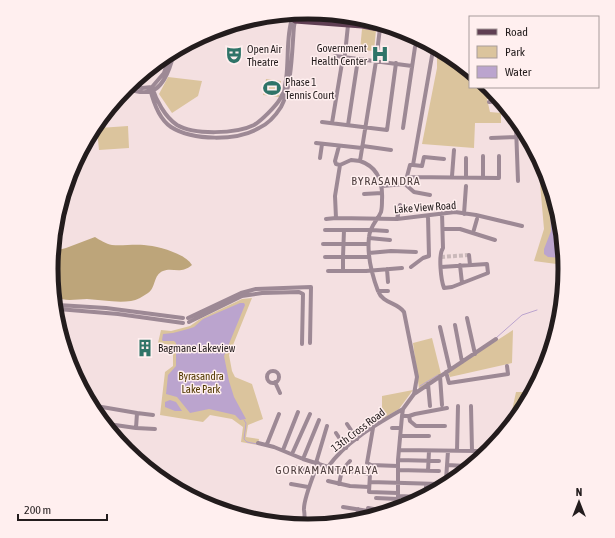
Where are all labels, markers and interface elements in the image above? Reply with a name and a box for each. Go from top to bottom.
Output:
legend [469,16,599,88]
text: Road [505,25,528,39]
place label: Government Health Center [311,42,368,67]
place label: Open Air Theatre [247,43,282,68]
hospital icon: Government Health Center [370,44,390,64]
theatre icon: Open Air Theatre [224,45,244,65]
text: Park [505,45,526,59]
text: Water [505,65,532,79]
place label: Phase 1 Tennis Court [285,76,335,101]
sports icon: Phase 1 Tennis Court [262,78,282,98]
district label: BYRASANDRA [351,174,421,188]
street label: Lake View Road [393,199,457,215]
building icon: Bagmane Lakeview [135,338,155,358]
place label: Bagmane Lakeview [158,342,236,354]
park label: Byrasandra Lake Park [178,370,224,395]
street label: 13th Cross Road [329,406,387,454]
district label: GORKAMANTAPALYA [275,463,379,477]
north arrow [559,482,599,522]
text: N [576,486,582,498]
scale bar [18,496,107,522]
text: 200 m [24,503,51,517]

